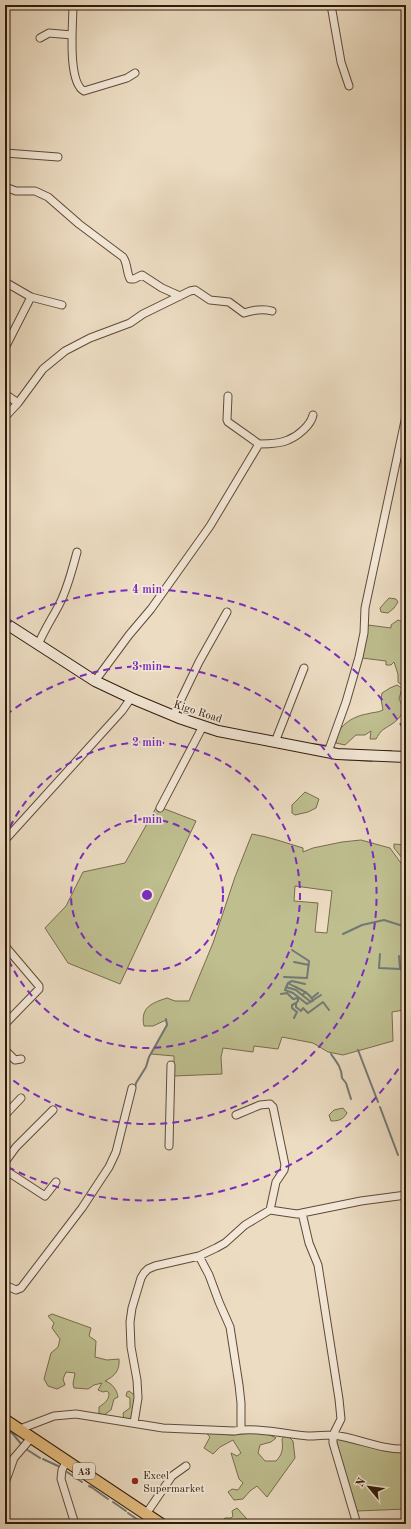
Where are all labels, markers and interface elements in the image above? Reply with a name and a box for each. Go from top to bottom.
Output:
text: 4 min [132,584,162,596]
text: 3 min [132,661,162,673]
street label: Kigo Road [172,699,223,726]
text: 2 min [132,737,162,749]
text: 1 min [132,814,162,826]
centre of rings [140,888,154,902]
road number: A3 [73,1463,95,1479]
north arrow [349,1467,389,1507]
place label: Excel Supermarket [143,1471,204,1495]
marker: Excel Supermarket [130,1476,140,1486]
text: N [355,1476,369,1489]

